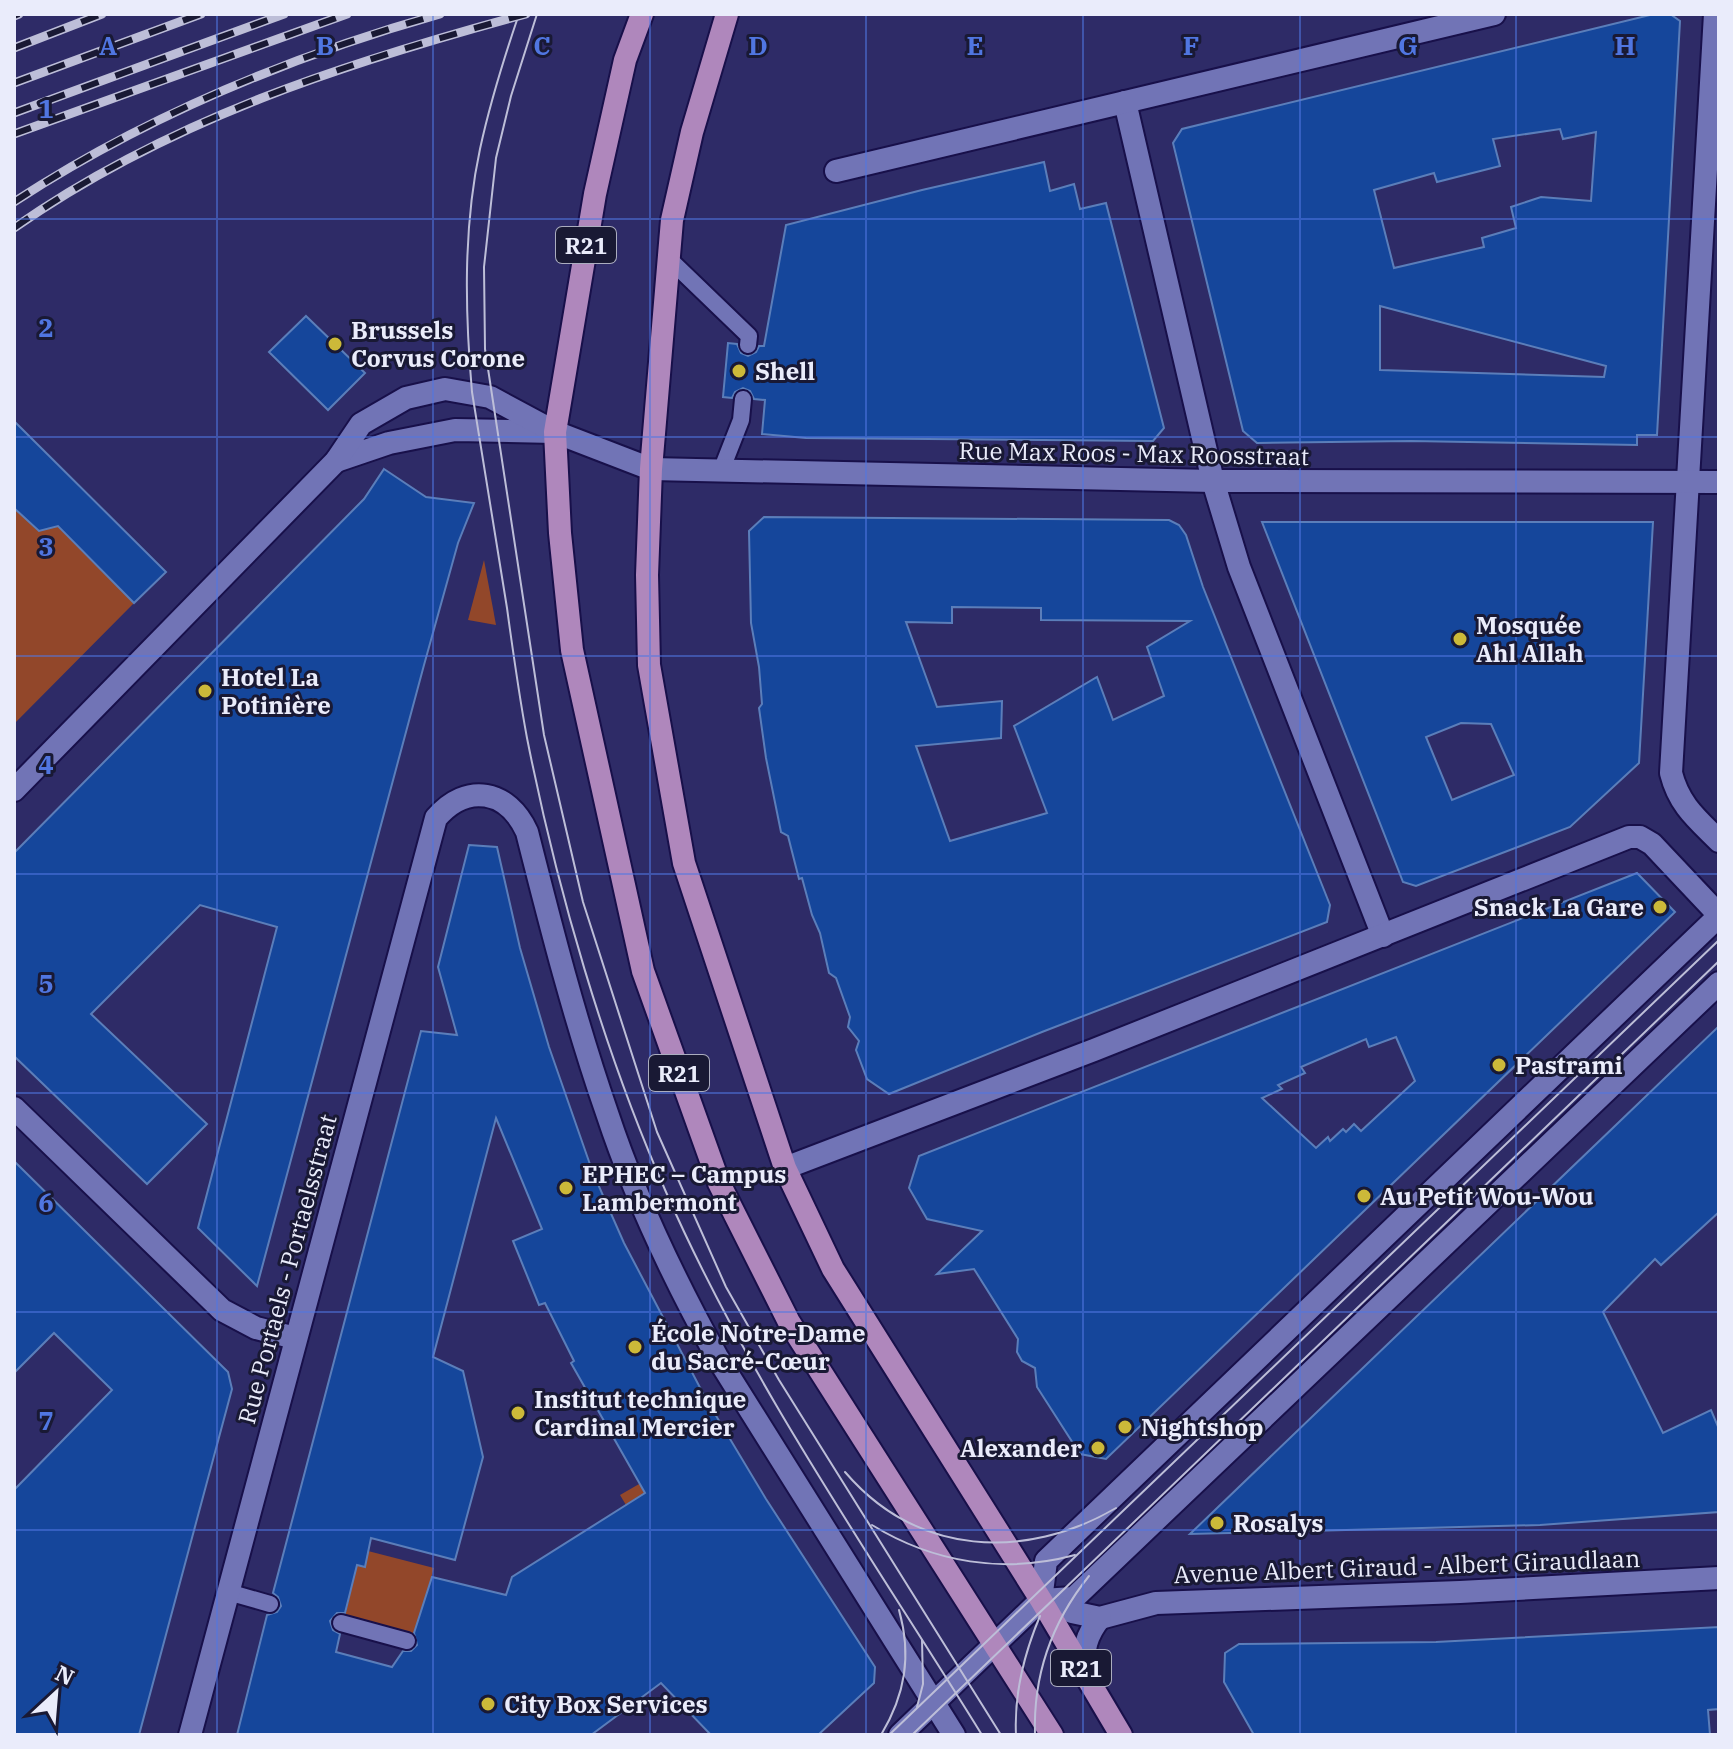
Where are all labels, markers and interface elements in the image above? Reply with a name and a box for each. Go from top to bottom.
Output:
text: A [99,28,117,62]
text: B [316,28,334,62]
text: C [533,28,551,62]
text: D [748,28,768,62]
text: E [966,28,984,62]
text: F [1183,28,1199,62]
text: G [1398,28,1418,62]
text: H [1614,28,1636,62]
text: 1 [38,91,54,125]
road number: R21 [556,227,616,263]
text: 2 [38,310,54,344]
place label: Brussels Corvus Corone [351,314,525,374]
marker: Brussels Corvus Corone [326,335,344,353]
place label: Shell [755,355,815,387]
marker: Shell [730,362,748,380]
street label: Rue Max Roos - Max Roosstraat [958,434,1310,472]
text: 3 [38,529,54,563]
place label: Mosquée Ahl Allah [1476,609,1584,669]
marker: Mosquée Ahl Allah [1451,630,1469,648]
place label: Hotel La Potinière [221,661,331,721]
marker: Hotel La Potinière [196,682,214,700]
text: 4 [38,747,54,781]
place label: Snack La Gare [1474,891,1644,923]
marker: Snack La Gare [1651,898,1669,916]
text: 5 [38,966,54,1000]
place label: Pastrami [1515,1049,1623,1081]
road number: R21 [649,1055,709,1091]
marker: Pastrami [1490,1056,1508,1074]
street label: Rue Portaels - Portaelsstraat [230,1111,344,1427]
place label: EPHEC – Campus Lambermont [582,1158,786,1218]
marker: EPHEC – Campus Lambermont [557,1179,575,1197]
place label: Au Petit Wou-Wou [1380,1180,1594,1212]
text: 6 [38,1185,54,1219]
marker: Au Petit Wou-Wou [1355,1187,1373,1205]
place label: École Notre-Dame du Sacré-Cœur [651,1317,866,1377]
marker: École Notre-Dame du Sacré-Cœur [626,1338,644,1356]
place label: Institut technique Cardinal Mercier [534,1383,746,1443]
text: 7 [38,1403,54,1437]
marker: Institut technique Cardinal Mercier [509,1404,527,1422]
place label: Nightshop [1141,1411,1264,1443]
marker: Nightshop [1116,1418,1134,1436]
place label: Alexander [960,1432,1082,1464]
marker: Alexander [1089,1439,1107,1457]
place label: Rosalys [1233,1507,1323,1539]
marker: Rosalys [1208,1514,1226,1532]
street label: Avenue Albert Giraud - Albert Giraudlaan [1173,1542,1641,1590]
road number: R21 [1051,1650,1111,1686]
north arrow [16,1653,96,1733]
text: N [51,1658,79,1691]
place label: City Box Services [504,1688,708,1720]
marker: City Box Services [479,1695,497,1713]

